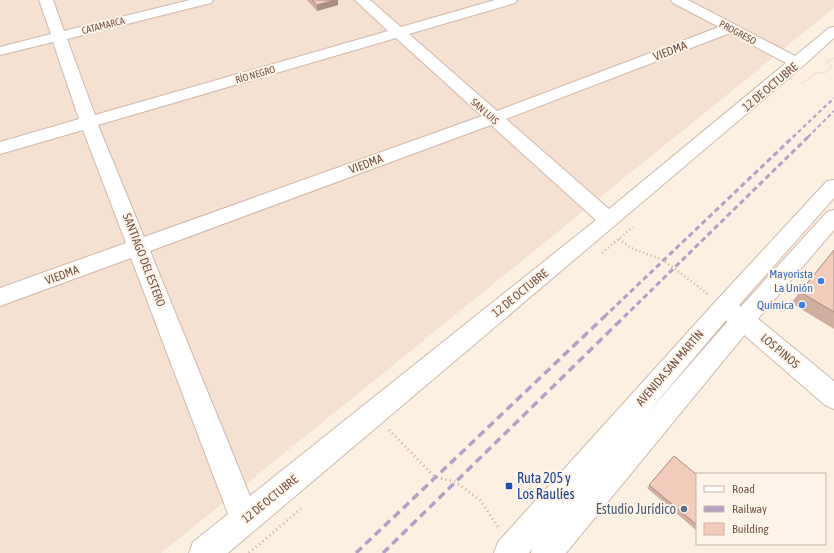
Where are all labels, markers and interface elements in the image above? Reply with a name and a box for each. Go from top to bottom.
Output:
street label: CATAMARCA [81,15,126,36]
street label: PROGRESO [717,18,758,47]
street label: VIEDMA [651,38,689,64]
street label: 12 DE OCTUBRE [739,60,801,114]
street label: RÍO NEGRO [234,64,276,85]
street label: SAN LUIS [469,96,501,126]
street label: VIEDMA [347,151,385,177]
street label: SANTIAGO DEL ESTERO [120,211,168,309]
street label: VIEDMA [43,262,81,288]
street label: 12 DE OCTUBRE [489,266,551,320]
place label: Mayorista La Unión [769,267,813,295]
marker: Mayorista La Unión [816,276,826,286]
place label: Química [757,298,794,312]
marker: Química [797,300,807,310]
street label: AVENIDA SAN MARTÍN [633,327,707,409]
street label: LOS PINOS [758,331,802,371]
place label: Ruta 205 y Los Raulíes [517,470,574,502]
street label: 12 DE OCTUBRE [239,472,301,526]
legend [696,473,826,545]
marker: Ruta 205 y Los Raulíes [504,481,514,491]
text: Road [732,482,755,496]
place label: Estudio Jurídico [596,501,676,517]
text: Railway [732,502,767,516]
marker: Estudio Jurídico [679,504,689,514]
text: Building [732,522,770,536]

